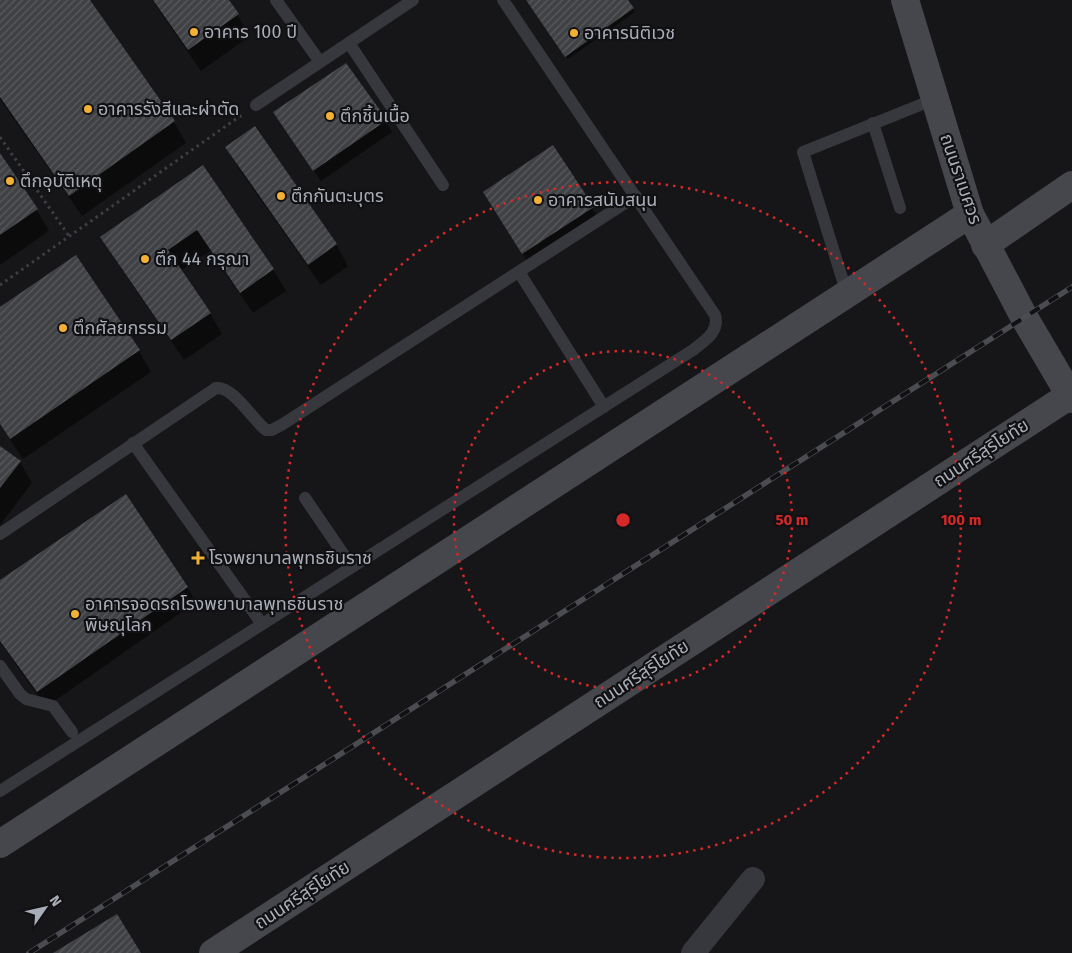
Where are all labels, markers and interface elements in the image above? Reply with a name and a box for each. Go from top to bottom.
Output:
place label: อาคาร 100 ปี [204,21,297,43]
place label: อาคารนิติเวช [584,22,675,44]
marker: อาคาร 100 ปี [188,26,200,38]
marker: อาคารนิติเวช [568,27,580,39]
place label: อาคารรังสีและผ่าตัด [98,98,239,120]
marker: อาคารรังสีและผ่าตัด [82,103,94,115]
place label: ตึกชิ้นเนื้อ [340,103,410,127]
marker: ตึกชิ้นเนื้อ [324,110,336,122]
street label: ถนนราเมศวร [935,131,987,227]
place label: ตึกอุบัติเหตุ [20,170,102,192]
marker: ตึกอุบัติเหตุ [4,175,16,187]
place label: ตึกกันตะบุตร [291,185,384,207]
place label: อาคารสนับสนุน [548,189,657,211]
marker: ตึกกันตะบุตร [275,190,287,202]
marker: อาคารสนับสนุน [532,194,544,206]
place label: ตึก 44 กรุณา [155,248,249,270]
marker: ตึก 44 กรุณา [139,253,151,265]
place label: ตึกศัลยกรรม [73,317,167,339]
marker: ตึกศัลยกรรม [57,322,69,334]
street label: ถนนศรีสุริโยทัย [929,414,1033,492]
centre of rings [614,511,632,529]
text: 50 m [775,511,809,529]
text: 100 m [941,511,981,529]
place label: โรงพยาบาลพุทธชินราช [209,547,372,569]
marker: โรงพยาบาลพุทธชินราช [191,551,205,565]
place label: อาคารจอดรถโรงพยาบาลพุทธชินราช พิษณุโลก [85,593,343,636]
marker: อาคารจอดรถโรงพยาบาลพุทธชินราช พิษณุโลก [69,608,81,620]
street label: ถนนศรีสุริโยทัย [589,635,693,713]
street label: ถนนศรีสุริโยทัย [250,856,354,934]
north arrow [20,883,70,933]
text: N [46,892,65,910]

